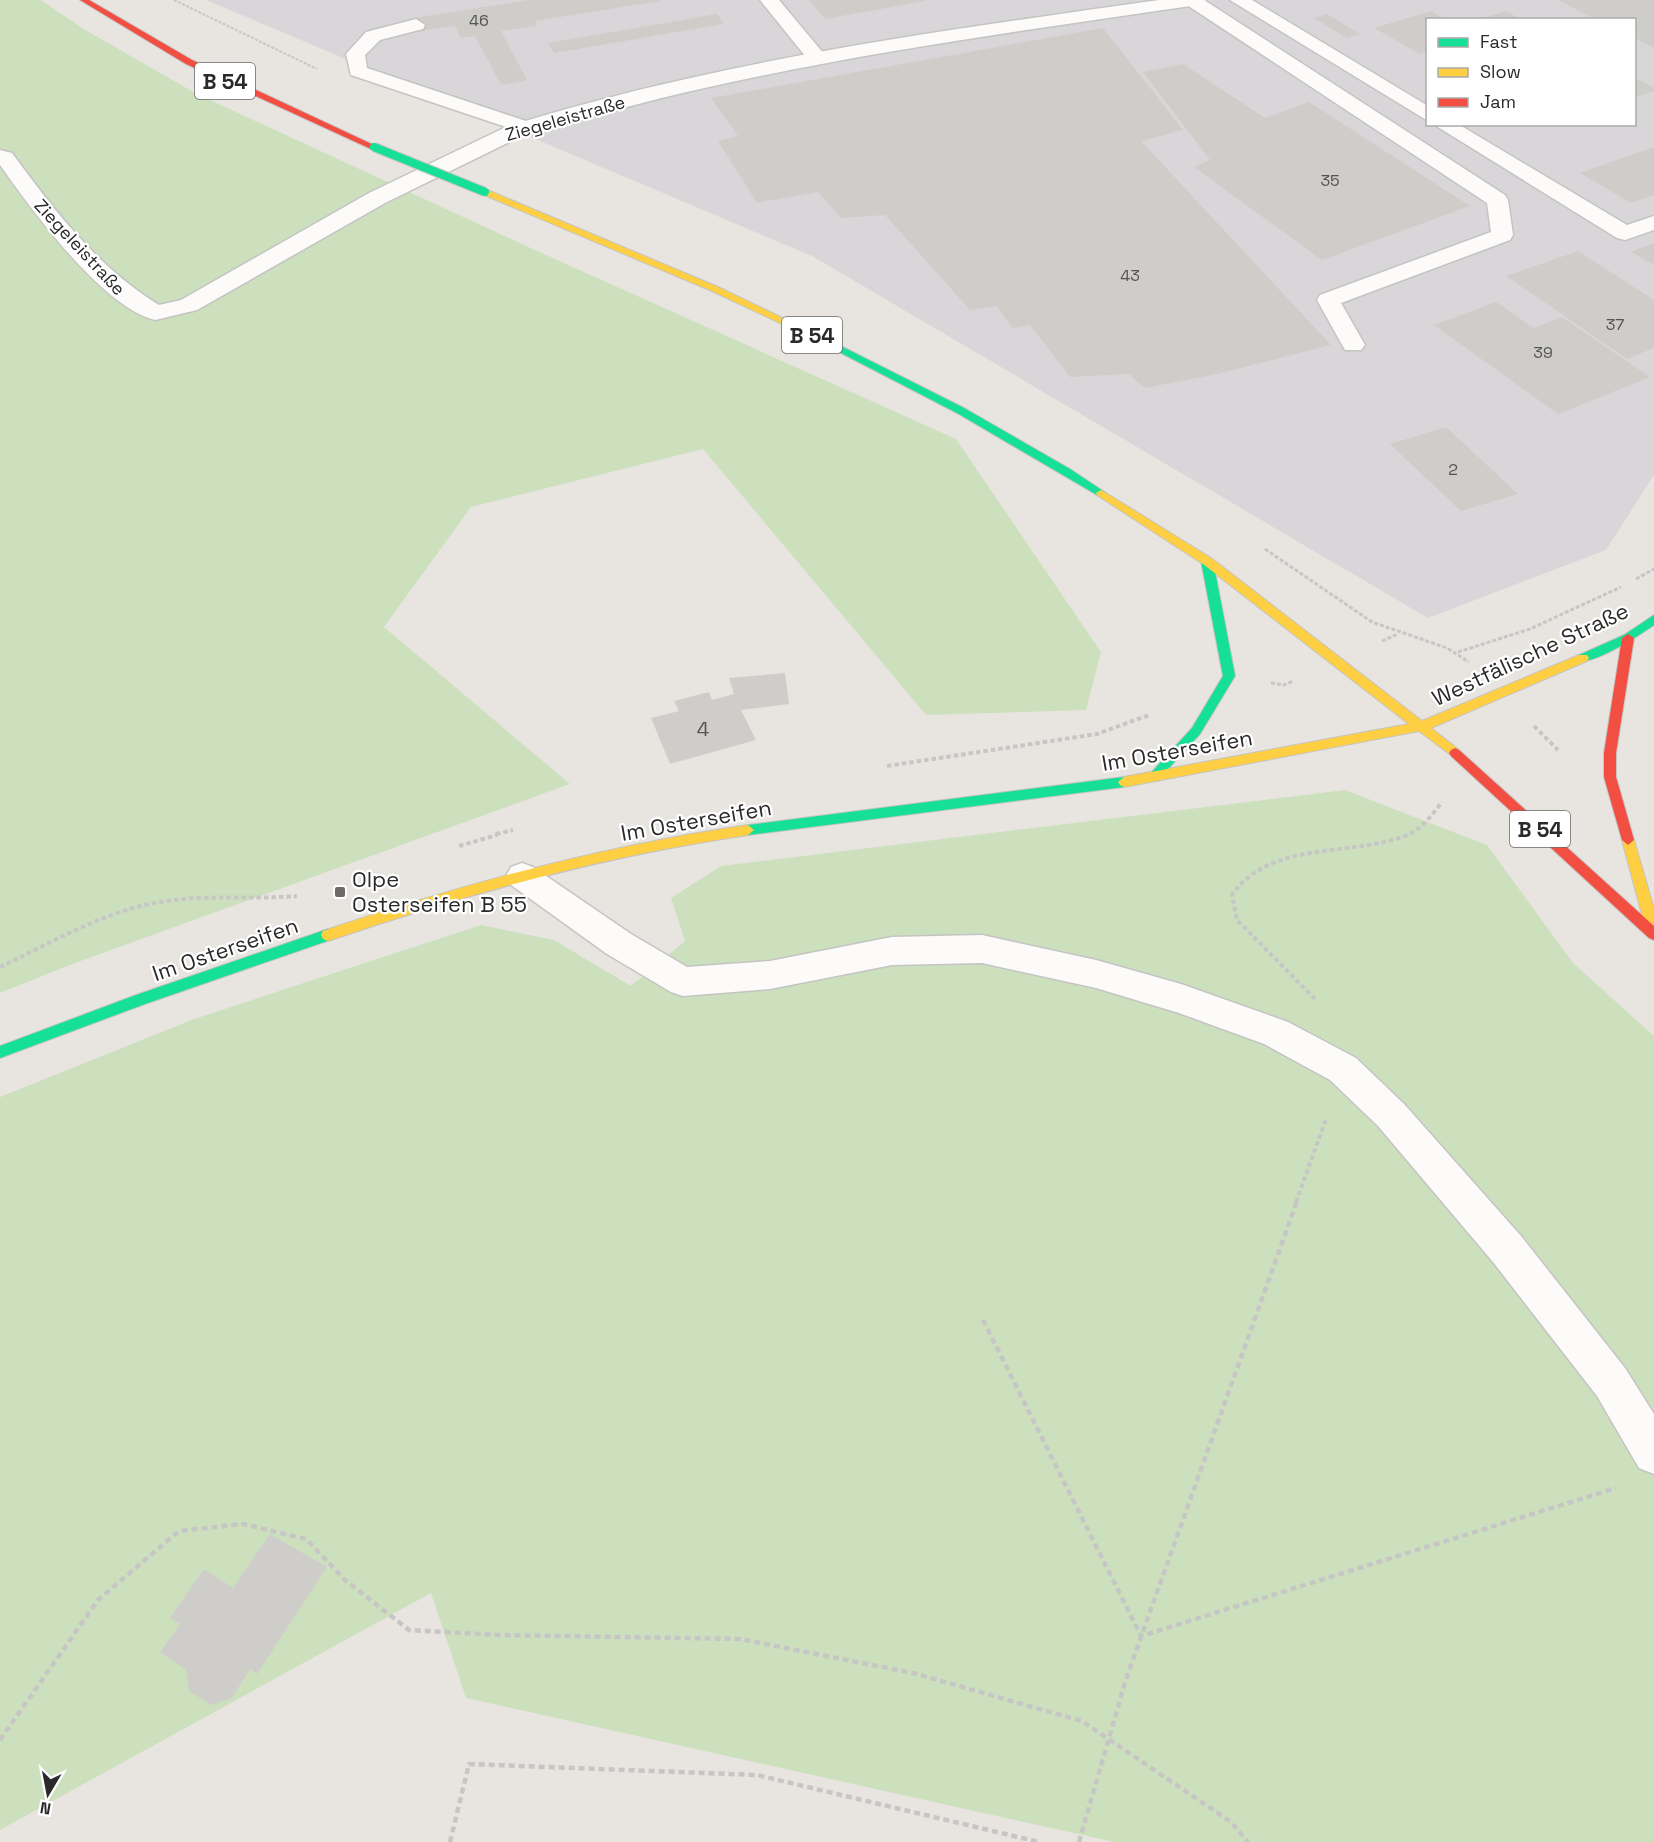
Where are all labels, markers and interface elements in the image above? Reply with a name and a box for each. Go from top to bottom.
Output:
house number: 46 [469,10,489,31]
legend [1426,18,1636,126]
text: Fast [1480,30,1517,53]
text: Slow [1480,60,1521,83]
road number: B 54 [195,63,255,99]
street label: Ziegeleistraße [502,90,628,146]
text: Jam [1480,90,1516,113]
house number: 35 [1320,170,1340,191]
street label: Ziegeleistraße [29,194,131,300]
house number: 43 [1120,265,1140,286]
house number: 37 [1606,314,1624,335]
road number: B 54 [782,317,842,353]
house number: 39 [1533,342,1553,363]
house number: 2 [1448,459,1458,480]
street label: Westfälische Straße [1427,596,1633,712]
house number: 4 [697,716,709,742]
street label: Im Osterseifen [1099,723,1255,777]
street label: Im Osterseifen [618,793,774,847]
road number: B 54 [1510,811,1570,847]
place label: Olpe Osterseifen B 55 [352,865,527,918]
marker: Olpe Osterseifen B 55 [333,885,347,899]
street label: Im Osterseifen [148,911,302,987]
north arrow [18,1764,78,1824]
text: N [38,1797,53,1820]

